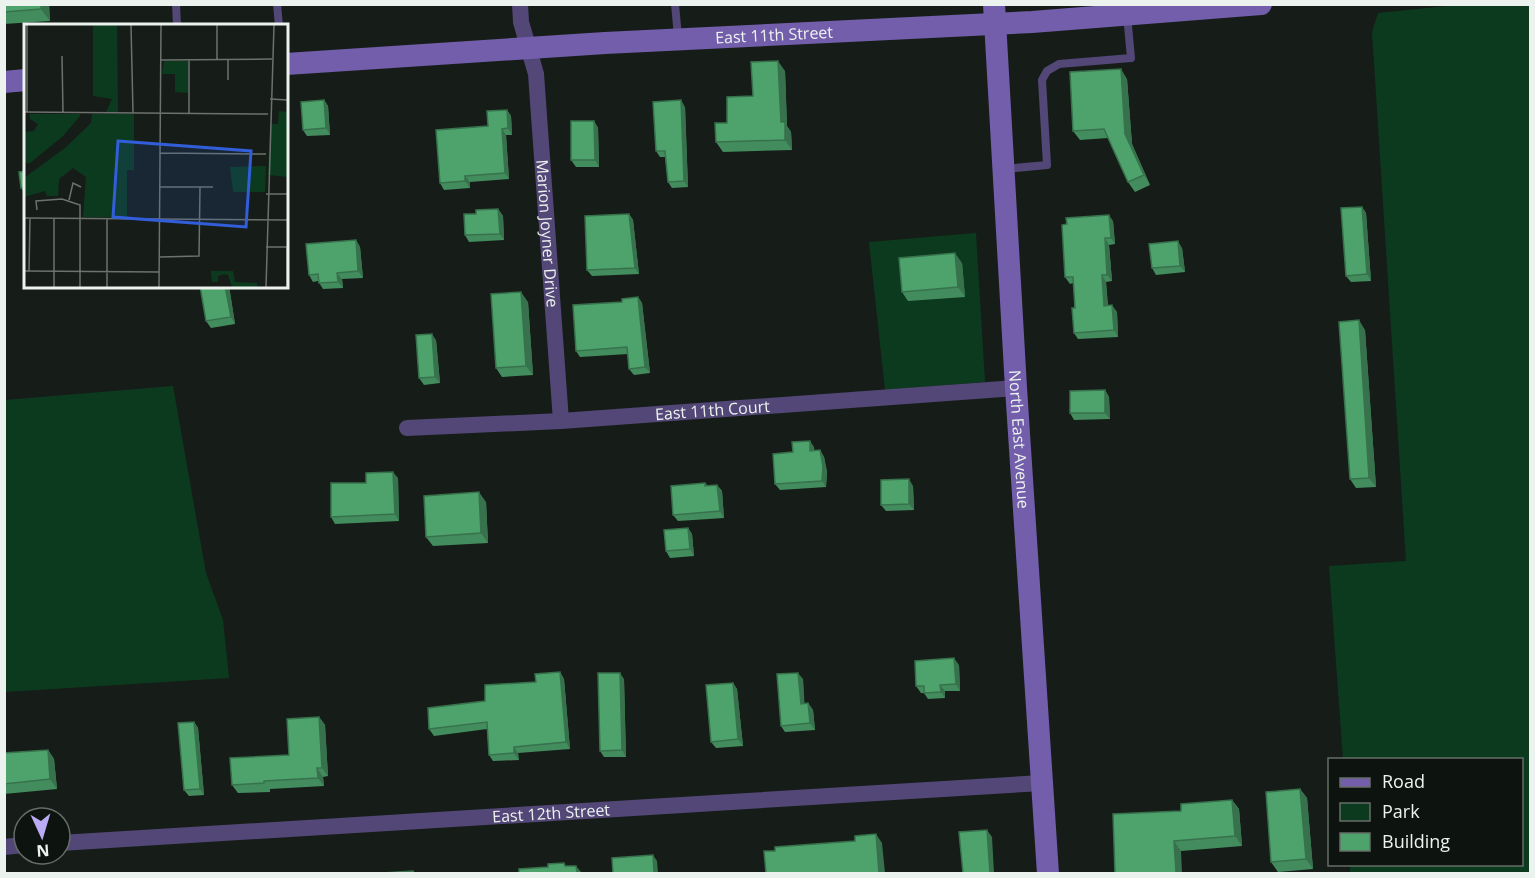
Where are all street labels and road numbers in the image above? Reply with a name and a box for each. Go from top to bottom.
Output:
street label: East 11th Street [715,21,834,49]
street label: Marion Joyner Drive [531,159,564,308]
street label: North East Avenue [1004,369,1035,509]
street label: East 11th Court [654,395,771,425]
street label: East 12th Street [492,798,611,828]

